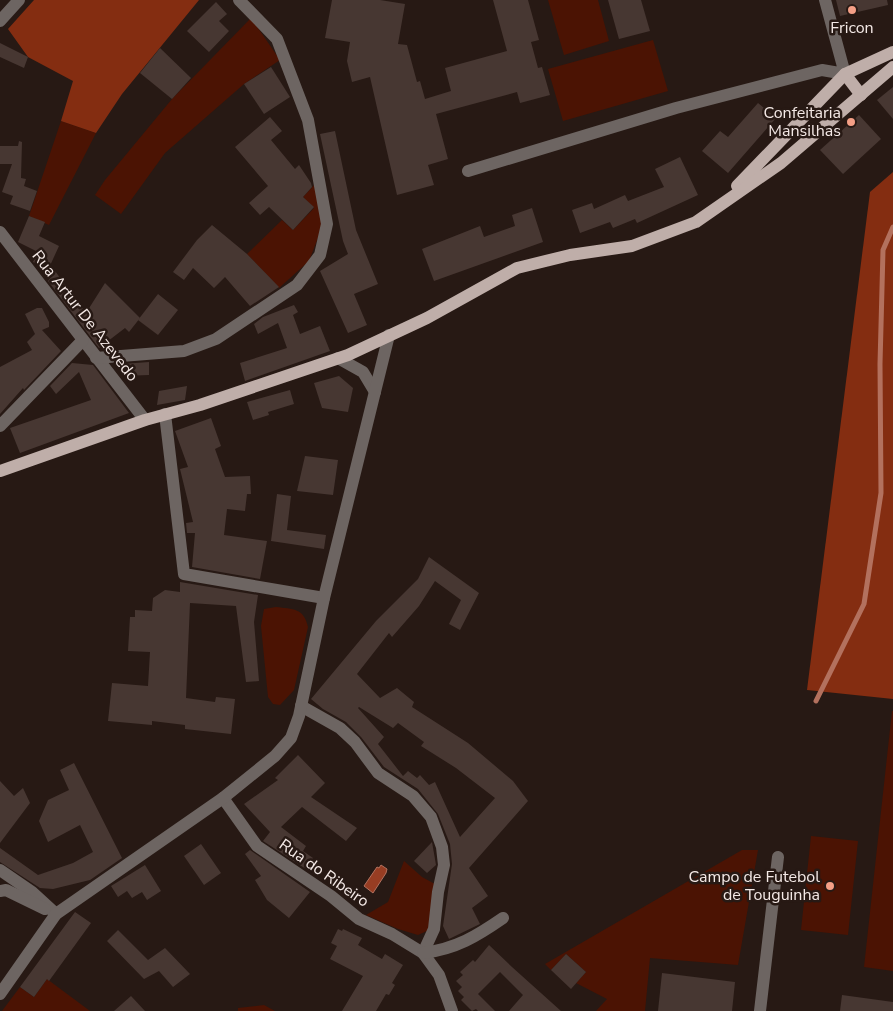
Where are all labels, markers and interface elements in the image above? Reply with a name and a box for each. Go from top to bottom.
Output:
marker: Fricon [846,4,858,16]
place label: Fricon [830,17,874,39]
place label: Confeitaria Mansilhas [763,102,841,142]
marker: Confeitaria Mansilhas [845,116,857,128]
street label: Rua Artur De Azevedo [27,246,143,386]
street label: Rua do Ribeiro [275,834,373,912]
place label: Campo de Futebol de Touguinha [688,866,820,906]
marker: Campo de Futebol de Touguinha [824,880,836,892]

